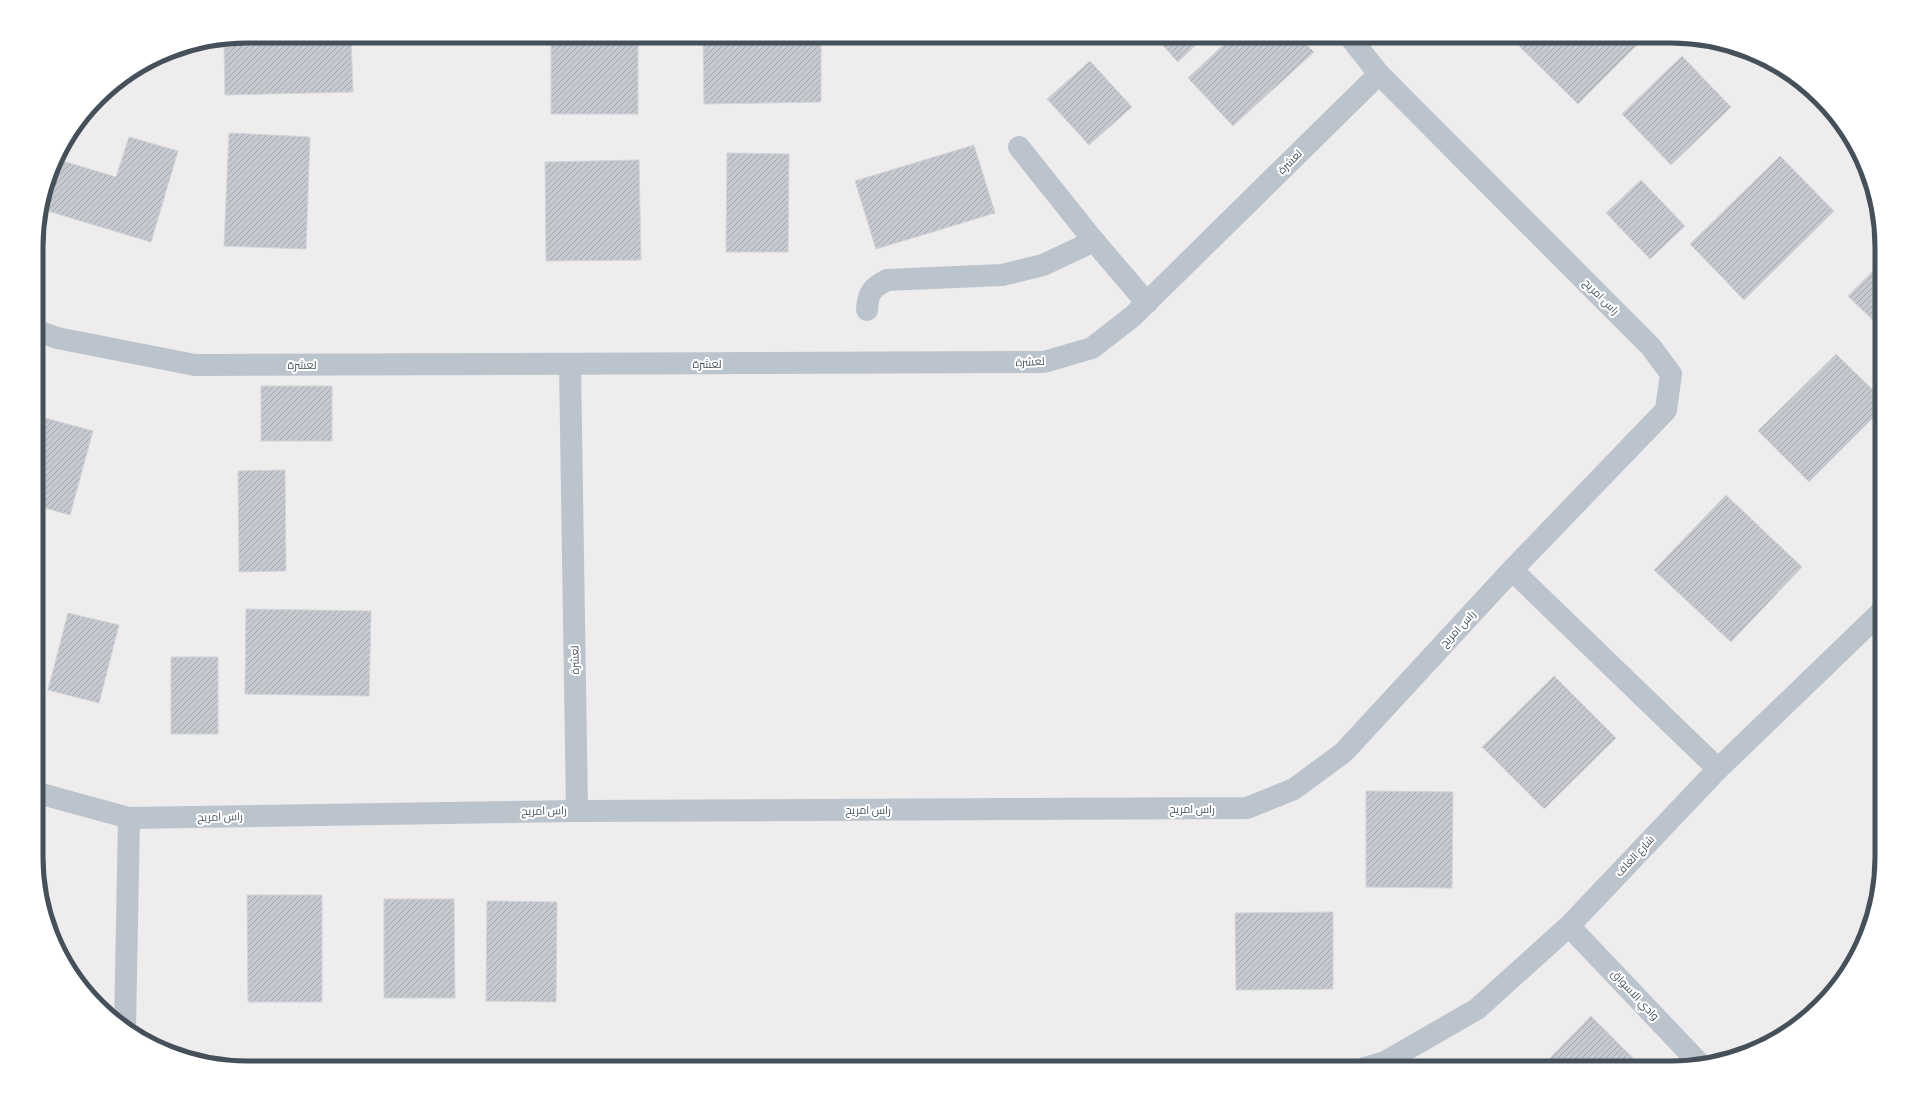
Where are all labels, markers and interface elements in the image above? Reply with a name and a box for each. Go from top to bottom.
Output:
street label: لعشرة [1275,147,1305,177]
street label: راس امريح [1580,276,1622,319]
street label: لعشرة [1015,355,1045,369]
street label: لعشرة [692,358,722,371]
street label: لعشرة [287,359,317,372]
street label: راس امريح [1438,608,1479,651]
street label: لعشرة [568,645,582,675]
street label: راس امريح [1169,803,1215,817]
street label: راس امريح [521,804,567,819]
street label: راس امريح [845,804,891,818]
street label: راس امريح [197,810,243,825]
street label: شارع الغاف [1613,833,1658,880]
street label: وادي الاسواق [1607,967,1662,1024]

